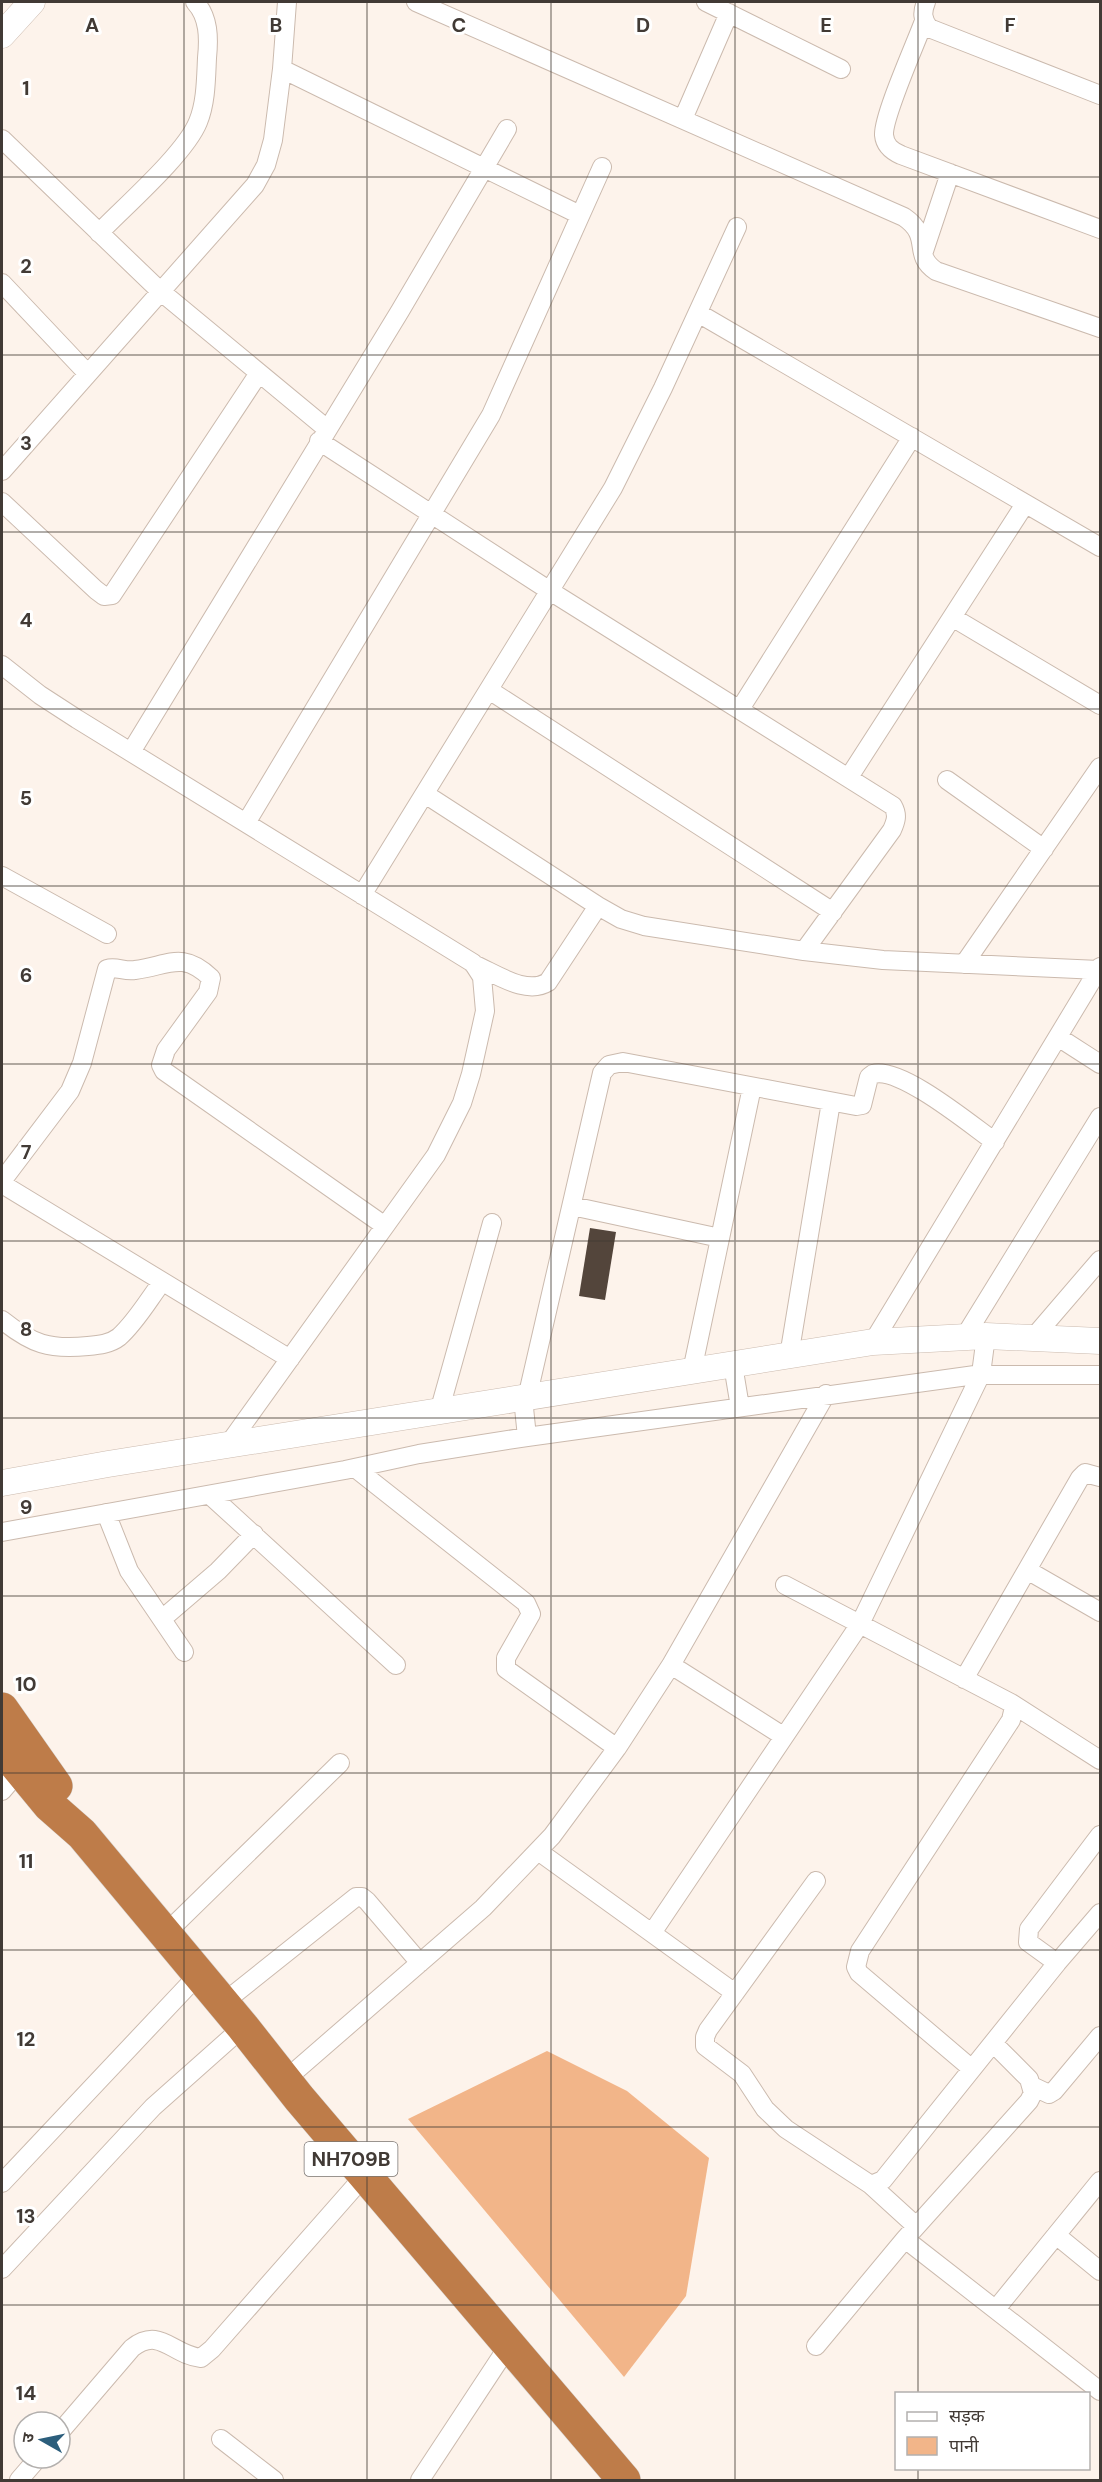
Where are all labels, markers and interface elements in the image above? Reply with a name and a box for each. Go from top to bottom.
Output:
text: A [85,12,99,38]
text: B [270,12,282,38]
text: C [452,12,466,38]
text: D [636,12,650,38]
text: E [820,12,832,38]
text: F [1004,12,1016,38]
text: 1 [22,75,30,101]
text: 2 [20,253,32,279]
text: 3 [20,430,32,456]
text: 4 [20,607,33,633]
text: 5 [20,785,32,811]
text: 6 [20,962,32,988]
text: 7 [21,1139,32,1165]
text: 8 [20,1316,32,1342]
text: 9 [20,1494,32,1520]
text: 10 [15,1671,37,1697]
text: 11 [19,1848,33,1874]
text: 12 [17,2026,35,2052]
road number: NH709B [304,2142,398,2176]
text: 13 [16,2203,36,2229]
text: 14 [16,2380,36,2406]
legend [895,2392,1090,2470]
text: सड़क [949,2404,986,2428]
north arrow [12,2410,72,2470]
text: उ [17,2431,39,2444]
text: पानी [949,2434,979,2458]

